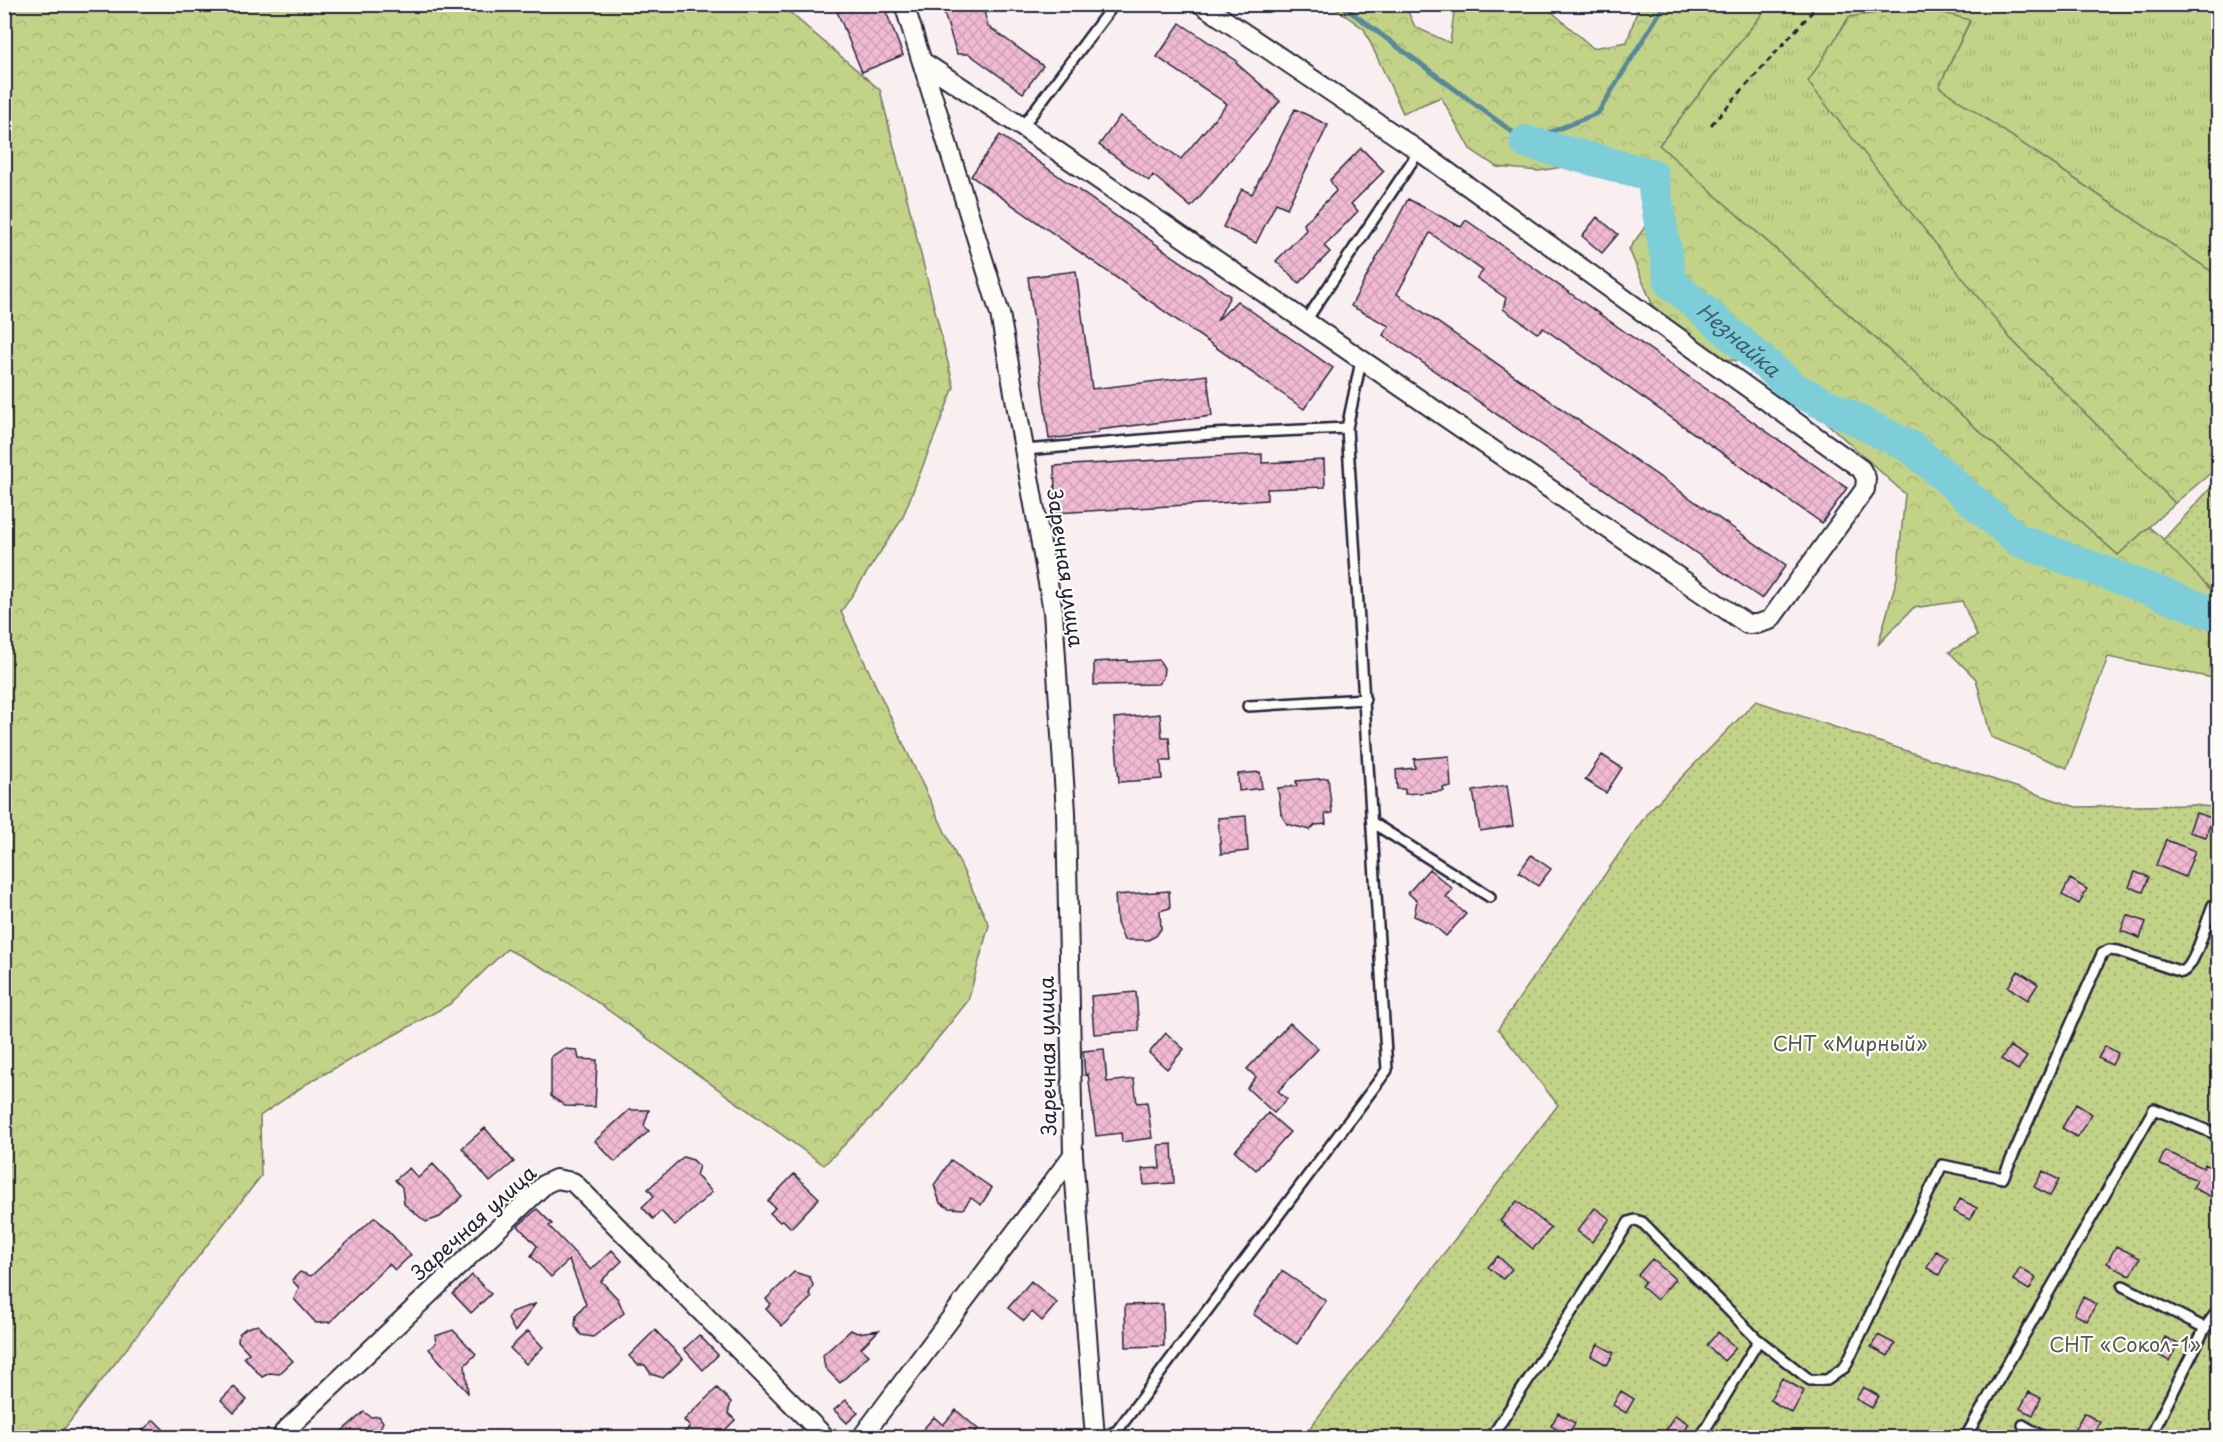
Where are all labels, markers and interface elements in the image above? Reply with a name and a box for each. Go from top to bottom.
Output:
water label: Незнайка [1690,294,1789,384]
street label: Заречная улица [1040,487,1092,649]
street label: Заречная улица [1031,976,1063,1136]
park label: СНТ «Мирный» [1773,1028,1927,1058]
street label: Заречная улица [404,1157,543,1287]
park label: СНТ «Сокол-1» [2049,1329,2201,1359]

